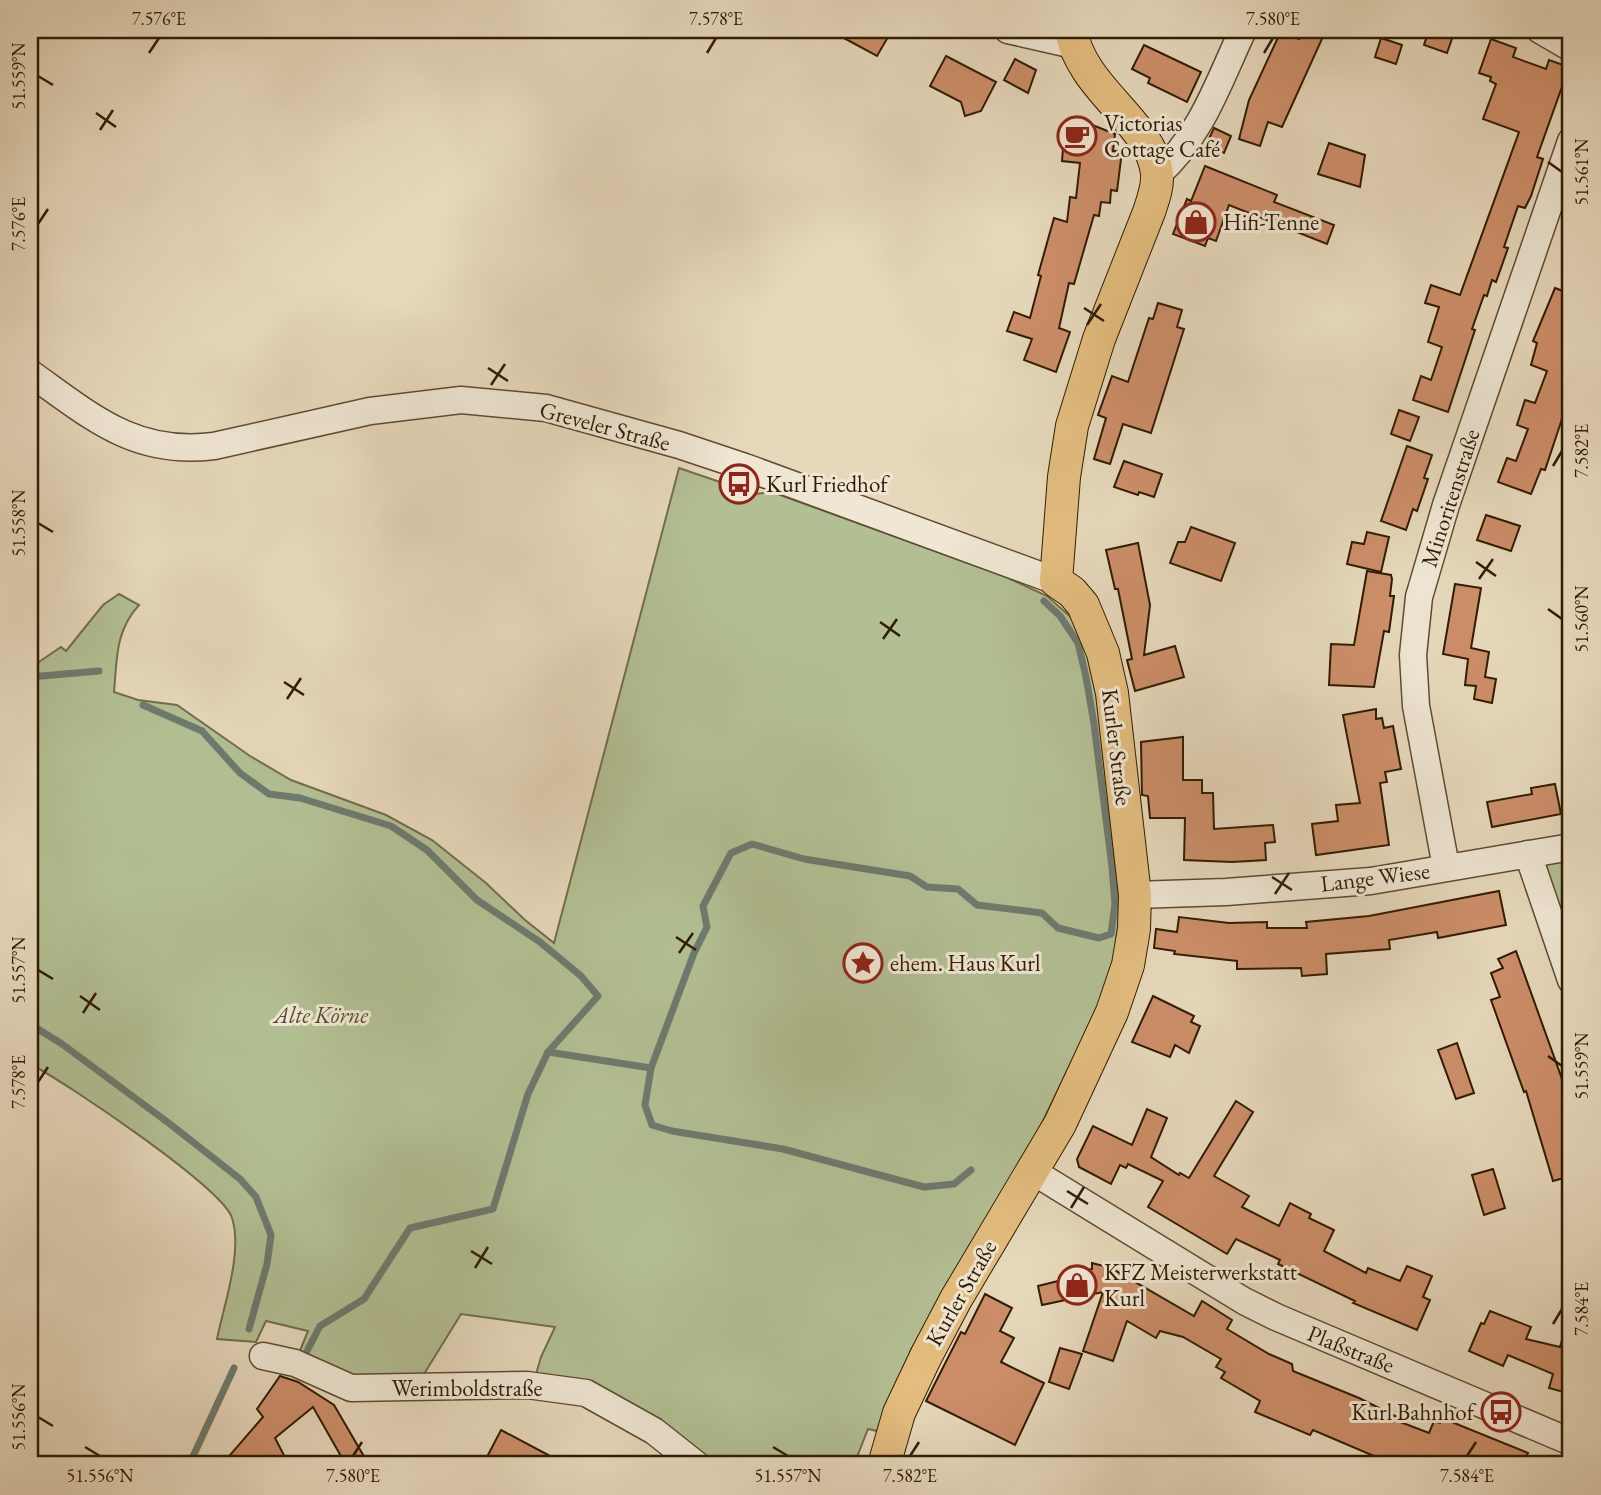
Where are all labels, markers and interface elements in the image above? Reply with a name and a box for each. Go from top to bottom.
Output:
text: 7.576°E [132,7,186,30]
text: 7.578°E [689,7,743,30]
text: 7.580°E [1246,7,1300,30]
text: 51.559°N [7,42,30,109]
place label: Victorias Cottage Café [1104,108,1220,164]
cafe icon: Victorias Cottage Café [1056,115,1098,157]
text: 51.561°N [1570,138,1593,205]
text: 7.576°E [7,197,30,251]
shop icon: Hifi-Tenne [1175,201,1217,243]
place label: Hifi-Tenne [1223,207,1319,237]
street label: Greveler Straße [536,394,674,458]
text: 7.582°E [1570,424,1593,478]
street label: Minoritenstraße [1414,425,1486,571]
bus stop icon: Kurl Friedhof [718,463,760,505]
place label: Kurl Friedhof [766,469,890,499]
text: 51.558°N [7,489,30,556]
text: 51.560°N [1570,585,1593,652]
street label: Kurler Straße [1095,687,1139,807]
street label: Lange Wiese [1319,855,1431,899]
text: 51.557°N [7,936,30,1003]
place icon: ehem. Haus Kurl [842,942,884,984]
place label: ehem. Haus Kurl [890,948,1041,978]
park label: Alte Körne [272,1000,369,1030]
text: 51.559°N [1570,1032,1593,1099]
text: 7.578°E [7,1055,30,1109]
street label: Kurler Straße [919,1235,1003,1351]
place label: KFZ Meisterwerkstatt Kurl [1104,1257,1298,1313]
shop icon: KFZ Meisterwerkstatt Kurl [1056,1264,1098,1306]
text: 7.584°E [1570,1282,1593,1336]
street label: Plaßstraße [1303,1318,1399,1380]
street label: Werimboldstraße [391,1373,543,1403]
text: 51.556°N [7,1383,30,1450]
bus stop icon: Kurl Bahnhof [1480,1391,1522,1433]
place label: Kurl Bahnhof [1351,1397,1477,1427]
text: 51.556°N [67,1464,134,1487]
text: 7.580°E [326,1464,380,1487]
text: 51.557°N [755,1464,822,1487]
text: 7.582°E [883,1464,937,1487]
text: 7.584°E [1440,1464,1494,1487]

